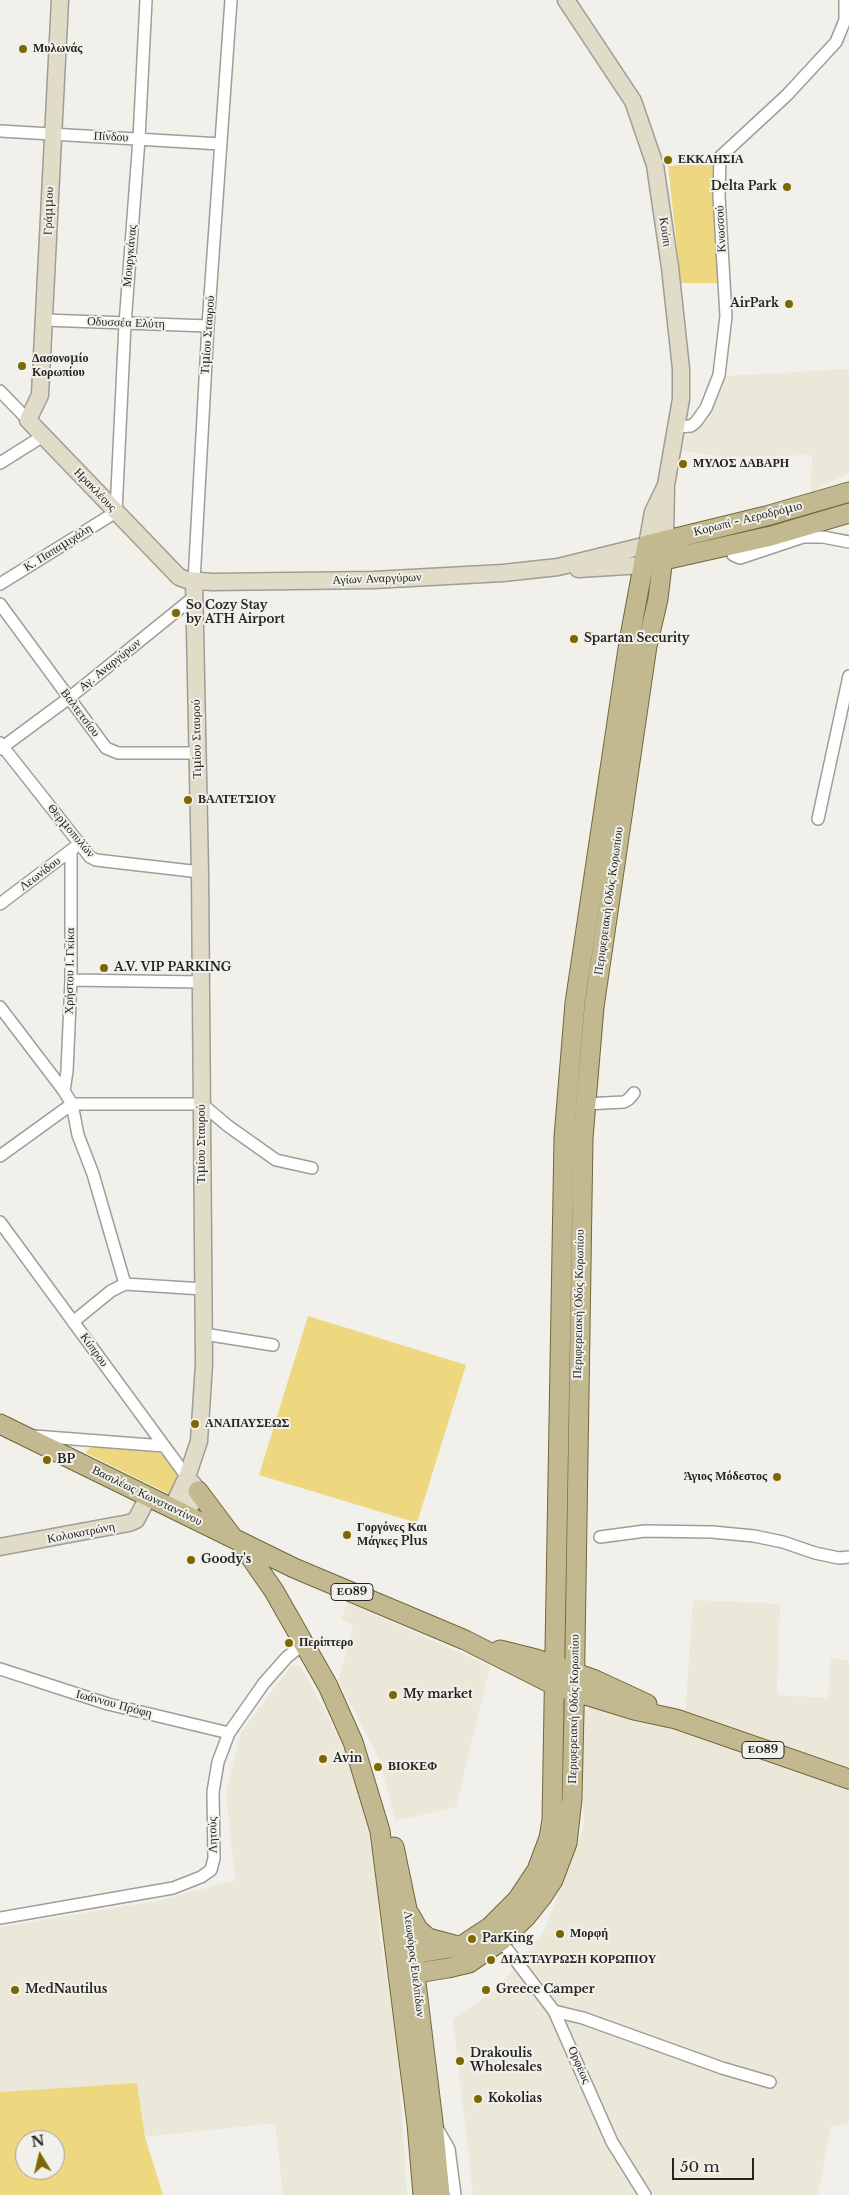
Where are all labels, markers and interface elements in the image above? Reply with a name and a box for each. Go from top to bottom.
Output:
place label: Μυλωνάς [33,42,82,56]
marker: Μυλωνάς [17,43,29,55]
street label: Πίνδου [93,129,129,145]
place label: ΕΚΚΛΗΣΙΑ [678,153,744,167]
marker: ΕΚΚΛΗΣΙΑ [662,154,674,166]
place label: Delta Park [711,180,777,194]
marker: Delta Park [781,181,793,193]
street label: Γράμμου [41,187,57,235]
street label: Κνωσσού [713,205,729,253]
street label: Κούπι [656,216,674,248]
street label: Μουργκάνας [120,224,140,288]
street label: Τιμίου Σταυρού [198,295,218,375]
place label: AirPark [730,297,779,311]
marker: AirPark [783,298,795,310]
street label: Οδυσσέα Ελύτη [87,314,165,332]
place label: Δασονομίο Κορωπίου [32,352,88,380]
marker: Δασονομίο Κορωπίου [16,360,28,372]
place label: ΜΥΛΟΣ ΔΑΒΑΡΗ [693,457,789,471]
marker: ΜΥΛΟΣ ΔΑΒΑΡΗ [677,458,689,470]
street label: Ηρακλέους [71,465,119,515]
street label: Κορωπί - Αεροδρόμιο [692,499,804,539]
street label: Κ. Παπαμιχάλη [21,521,95,575]
street label: Αγίων Αναργύρων [332,570,422,588]
place label: So Cozy Stay by ATH Airport [186,599,285,627]
marker: So Cozy Stay by ATH Airport [170,607,182,619]
place label: Spartan Security [584,632,689,646]
marker: Spartan Security [568,633,580,645]
street label: Αγ. Αναργύρων [76,636,144,694]
street label: Βαλτετσίου [57,686,103,740]
street label: Τιμίου Σταυρού [189,699,205,779]
place label: ΒΑΛΤΕΤΣΙΟΥ [198,793,276,807]
marker: ΒΑΛΤΕΤΣΙΟΥ [182,794,194,806]
street label: Θερμοπυλών [44,801,98,861]
street label: Περιφερειακή Οδός Κορωπίου [591,826,627,976]
street label: Λεωνίδου [17,854,63,894]
street label: Χρήστου Ι. Γκίκα [62,928,78,1014]
place label: A.V. VIP PARKING [114,961,231,975]
marker: A.V. VIP PARKING [98,962,110,974]
street label: Τιμίου Σταυρού [195,1104,209,1184]
street label: Περιφερειακή Οδός Κορωπίου [570,1229,588,1379]
street label: Κύπρου [77,1330,111,1370]
place label: ΑΝΑΠΑΥΣΕΩΣ [205,1417,289,1431]
marker: ΑΝΑΠΑΥΣΕΩΣ [189,1418,201,1430]
place label: BP [57,1453,75,1467]
marker: BP [41,1454,53,1466]
street label: Βασιλέως Κωνσταντίνου [90,1463,204,1529]
place label: Άγιος Μόδεστος [684,1470,767,1484]
marker: Άγιος Μόδεστος [771,1471,783,1483]
street label: Κολοκοτρώνη [46,1519,116,1547]
place label: Γοργόνες Και Μάγκες Plus [357,1521,428,1549]
marker: Γοργόνες Και Μάγκες Plus [341,1529,353,1541]
place label: Goody's [201,1553,251,1567]
marker: Goody's [185,1554,197,1566]
road number: ΕΟ89 [331,1584,373,1600]
street label: Περιφερειακή Οδός Κορωπίου [565,1634,583,1784]
place label: Περίπτερο [299,1636,353,1650]
marker: Περίπτερο [283,1637,295,1649]
street label: Ιωάννου Πρόφη [74,1687,154,1721]
place label: My market [403,1688,473,1702]
marker: My market [387,1689,399,1701]
road number: ΕΟ89 [742,1742,784,1758]
place label: Avin [333,1752,363,1766]
marker: Avin [317,1753,329,1765]
place label: ΒΙΟΚΕΦ [388,1760,437,1774]
marker: ΒΙΟΚΕΦ [372,1761,384,1773]
street label: Λητούς [205,1817,221,1853]
street label: Λεωφόρος Ευελπίδων [400,1910,428,2018]
place label: Μορφή [570,1927,608,1941]
marker: Μορφή [554,1928,566,1940]
place label: ParKing [482,1932,533,1946]
marker: ParKing [466,1933,478,1945]
place label: ΔΙΑΣΤΑΥΡΩΣΗ ΚΟΡΩΠΙΟΥ [501,1953,656,1967]
marker: ΔΙΑΣΤΑΥΡΩΣΗ ΚΟΡΩΠΙΟΥ [485,1954,497,1966]
place label: MedNautilus [25,1983,107,1997]
place label: Greece Camper [496,1983,595,1997]
marker: MedNautilus [9,1984,21,1996]
marker: Greece Camper [480,1984,492,1996]
street label: Ορφέως [564,2044,594,2086]
place label: Drakoulis Wholesales [470,2047,542,2075]
marker: Drakoulis Wholesales [454,2055,466,2067]
place label: Kokolias [488,2092,542,2106]
marker: Kokolias [472,2093,484,2105]
north arrow [15,2130,65,2180]
text: N [30,2131,46,2151]
scale bar [674,2148,756,2180]
text: 50 m [680,2157,720,2176]

